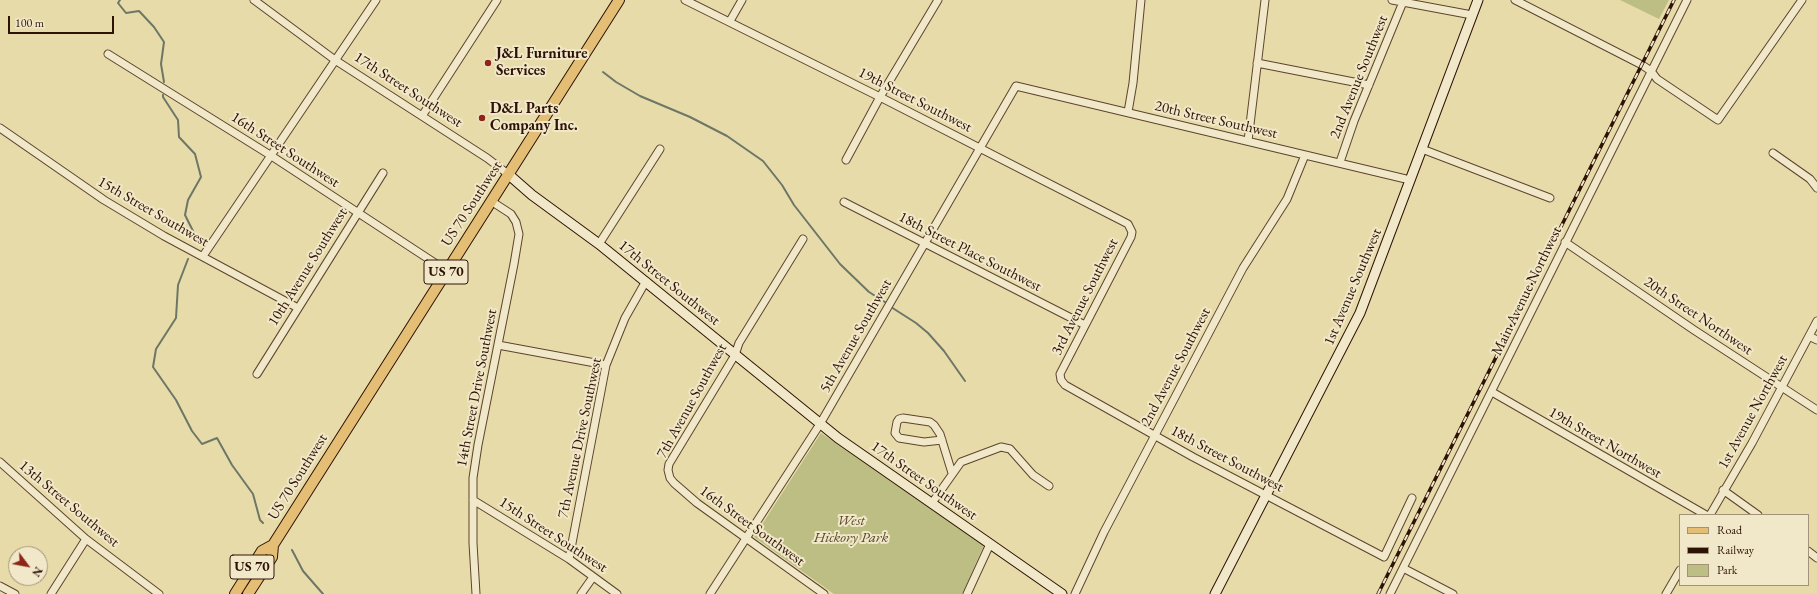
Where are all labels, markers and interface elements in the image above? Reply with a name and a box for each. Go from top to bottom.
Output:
scale bar [10,8,116,34]
street label: 2nd Avenue Southwest [1326,13,1392,141]
text: 100 m [15,15,44,31]
place label: J&L Furniture Services [496,45,587,80]
street label: 17th Street Southwest [350,48,466,132]
marker: J&L Furniture Services [483,58,493,68]
street label: 19th Street Southwest [855,64,975,136]
street label: 20th Street Southwest [1153,97,1279,143]
place label: D&L Parts Company Inc. [490,100,578,135]
street label: 16th Street Southwest [227,108,343,192]
marker: D&L Parts Company Inc. [477,113,487,123]
street label: US 70 Southwest [438,158,506,250]
street label: 15th Street Southwest [94,173,212,251]
street label: 10th Avenue Southwest [264,205,352,329]
street label: 18th Street Place Southwest [896,208,1044,296]
street label: Main Avenue Northwest [1488,223,1566,359]
street label: 1st Avenue Southwest [1320,226,1386,348]
street label: 3rd Avenue Southwest [1048,236,1122,358]
street label: 17th Street Southwest [615,237,723,329]
road number: US 70 [424,260,468,284]
street label: 20th Street Northwest [1640,273,1756,359]
street label: 5th Avenue Southwest [816,276,896,396]
street label: 2nd Avenue Southwest [1137,305,1215,429]
street label: 14th Street Drive Southwest [453,308,501,468]
street label: 7th Avenue Southwest [653,341,731,461]
street label: 1st Avenue Northwest [1714,352,1792,472]
street label: 7th Avenue Drive Southwest [554,356,606,520]
street label: 19th Street Northwest [1545,403,1665,483]
street label: 18th Street Southwest [1167,422,1287,496]
street label: US 70 Southwest [264,431,332,523]
street label: 17th Street Southwest [867,438,981,524]
street label: 13th Street Southwest [15,457,123,551]
street label: 16th Street Southwest [696,482,808,570]
street label: 15th Street Southwest [495,493,611,577]
park label: West Hickory Park [814,512,888,547]
legend [1679,514,1809,586]
text: Road [1717,522,1742,538]
text: Railway [1717,542,1754,558]
north arrow [8,546,48,586]
road number: US 70 [230,555,274,579]
text: Park [1717,562,1737,578]
text: N [29,564,46,579]

